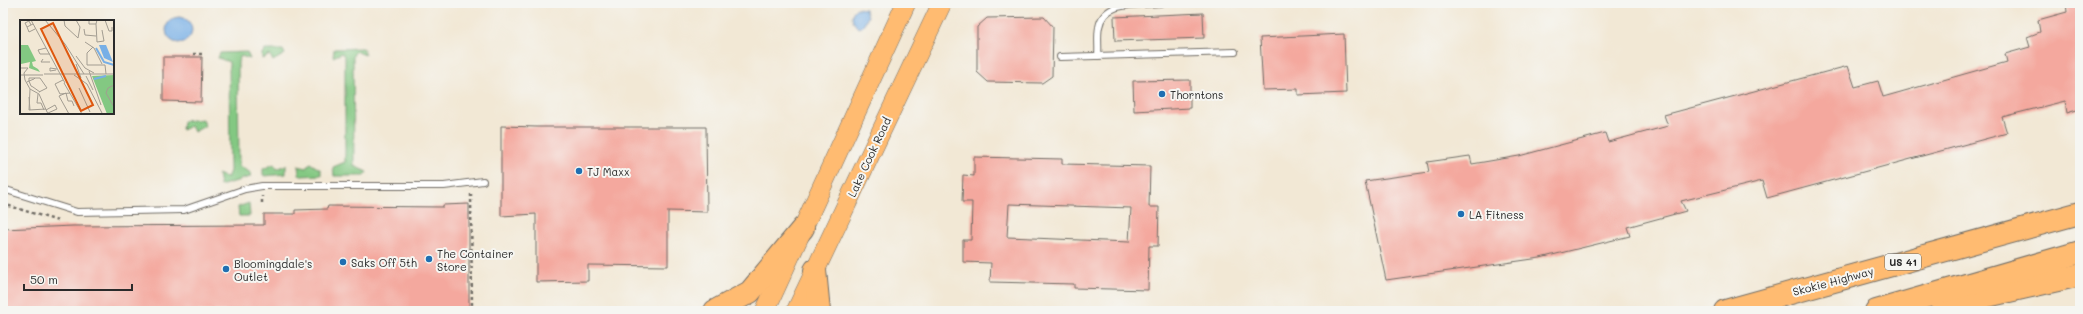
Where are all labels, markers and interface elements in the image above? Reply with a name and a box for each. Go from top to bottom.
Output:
inset map [20,20,114,114]
place label: Thorntons [1170,87,1223,102]
marker: Thorntons [1157,89,1167,99]
street label: Lake Cook Road [844,115,894,199]
place label: TJ Maxx [587,164,630,179]
marker: TJ Maxx [574,166,584,176]
place label: LA Fitness [1469,207,1524,222]
marker: LA Fitness [1456,209,1466,219]
place label: The Container Store [437,246,514,274]
marker: The Container Store [424,254,434,264]
road number: US 41 [1885,254,1921,270]
place label: Saks Off 5th [351,255,417,270]
place label: Bloomingdale's Outlet [234,256,312,284]
marker: Saks Off 5th [338,257,348,267]
street label: Skokie Highway [1791,263,1875,299]
marker: Bloomingdale's Outlet [221,264,231,274]
scale bar [24,266,132,292]
text: 50 m [30,271,58,287]

